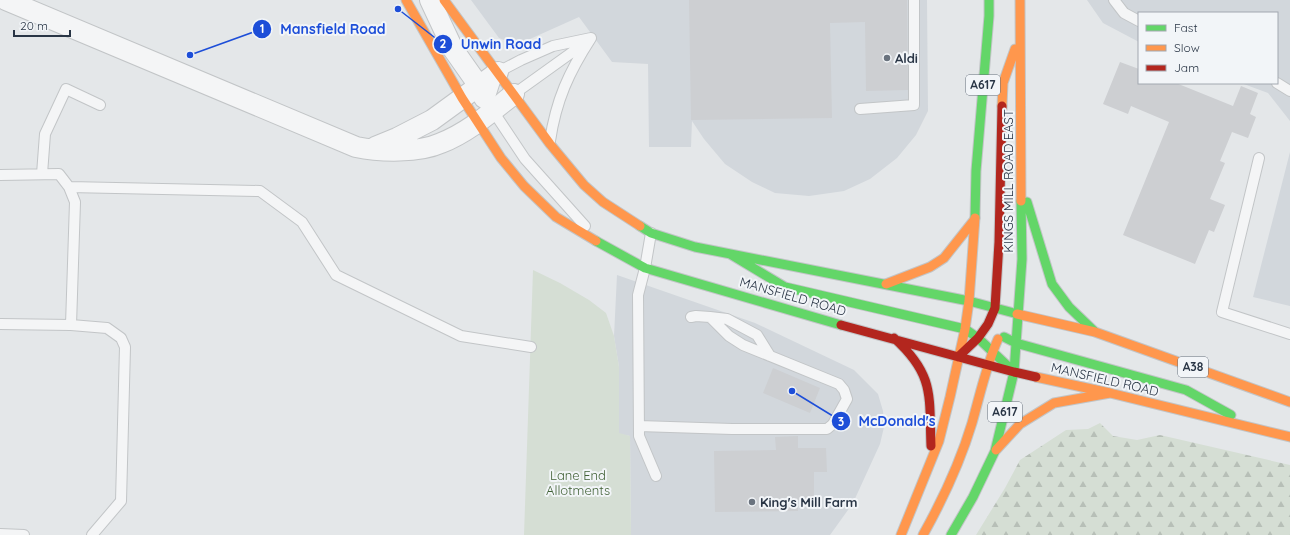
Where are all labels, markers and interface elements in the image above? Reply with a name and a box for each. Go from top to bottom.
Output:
scale bar [14,12,70,38]
legend [1138,12,1278,84]
callout: Mansfield Road [252,16,394,42]
text: 20 m [20,18,48,33]
text: Mansfield Road [280,20,386,38]
text: Fast [1174,20,1198,35]
text: 1 [260,21,264,36]
callout: Unwin Road [433,31,549,57]
text: Unwin Road [461,35,541,53]
text: 2 [440,36,447,51]
text: Slow [1174,40,1200,55]
place label: Aldi [895,50,918,66]
marker: Aldi [882,53,892,63]
text: Jam [1174,60,1199,75]
road number: A617 [966,75,1000,95]
street label: KINGS MILL ROAD EAST [1000,109,1016,253]
street label: MANSFIELD ROAD [738,273,848,319]
road number: A38 [1178,357,1208,377]
street label: MANSFIELD ROAD [1050,359,1160,399]
road number: A617 [988,402,1022,422]
callout: McDonald's [831,408,944,434]
text: McDonald's [859,412,936,430]
text: 3 [838,414,844,429]
park label: Lane End Allotments [546,467,610,498]
place label: King's Mill Farm [760,494,858,510]
marker: King's Mill Farm [747,497,757,507]

